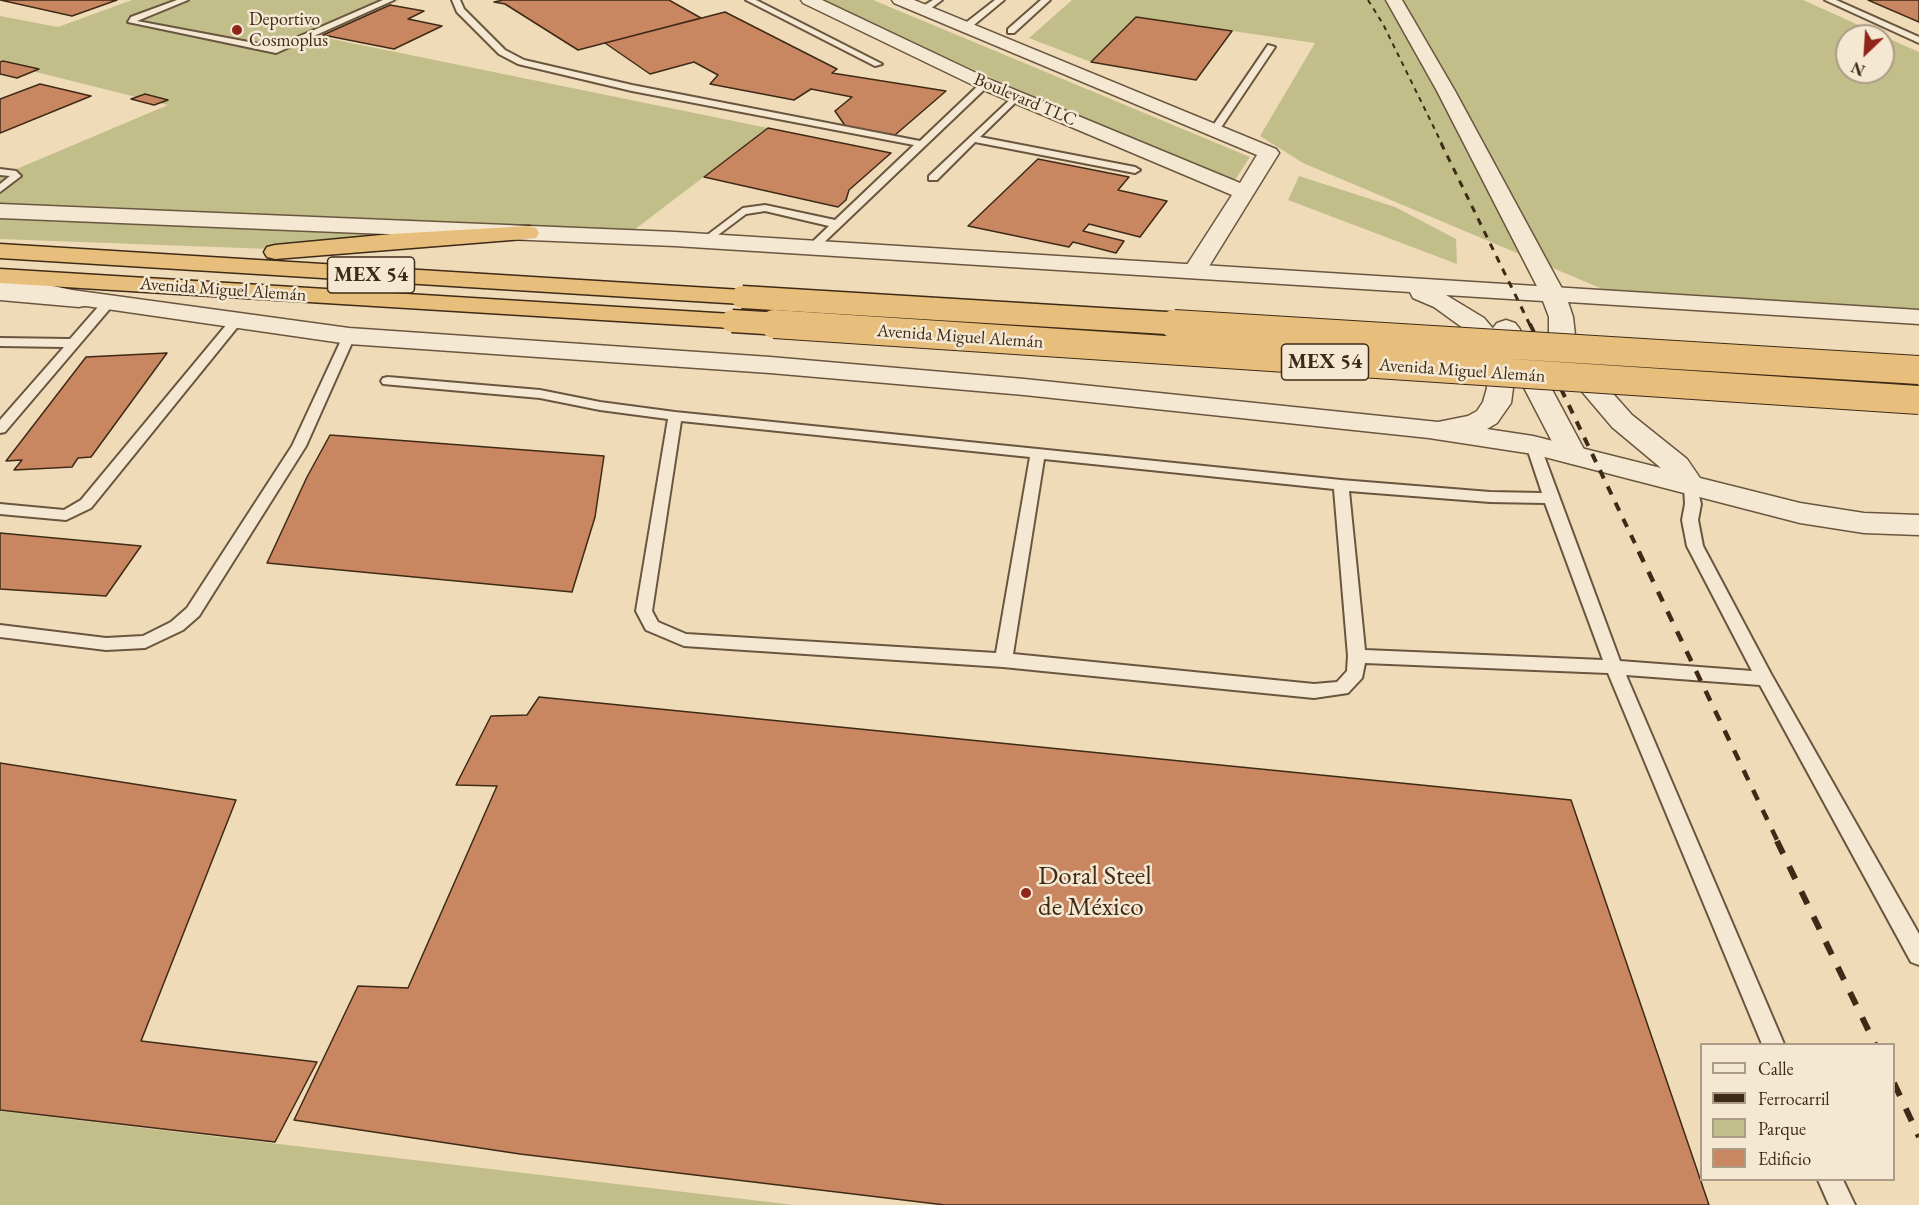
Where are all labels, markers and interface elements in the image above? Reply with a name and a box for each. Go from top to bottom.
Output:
place label: Deportivo Cosmoplus [249,9,328,52]
marker: Deportivo Cosmoplus [230,23,244,37]
north arrow [1835,24,1895,84]
text: N [1848,57,1868,81]
street label: Boulevard TLC [971,69,1079,131]
road number: MEX 54 [328,257,415,293]
street label: Avenida Miguel Alemán [139,273,307,307]
street label: Avenida Miguel Alemán [876,320,1044,354]
road number: MEX 54 [1282,344,1368,380]
street label: Avenida Miguel Alemán [1378,354,1546,388]
place label: Doral Steel de México [1038,861,1152,924]
marker: Doral Steel de México [1019,886,1033,900]
legend [1700,1043,1895,1181]
text: Calle [1758,1057,1794,1080]
text: Ferrocarril [1758,1087,1830,1110]
text: Parque [1758,1117,1806,1140]
text: Edificio [1758,1147,1811,1170]

